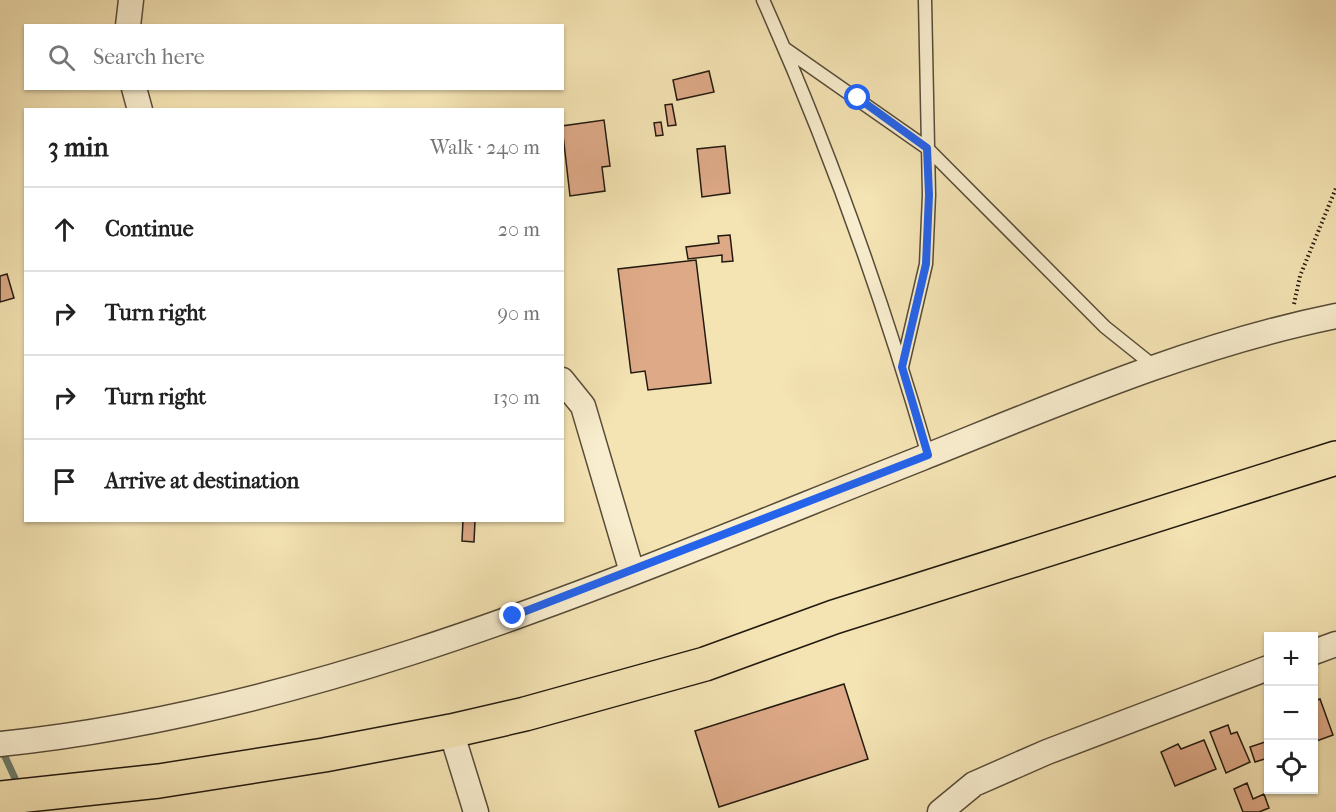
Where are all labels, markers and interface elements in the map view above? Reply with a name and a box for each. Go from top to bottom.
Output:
search box [24,24,564,90]
icon: search [45,41,78,74]
text: Search here [93,44,205,70]
route start [844,84,870,110]
text: 3 min [48,132,109,163]
text: Walk · 240 m [430,136,540,159]
icon: ahead [48,213,81,246]
text: Continue [105,216,194,242]
text: 20 m [498,218,540,241]
icon: right [48,297,81,330]
text: Turn right [105,300,206,326]
text: 90 m [498,302,540,325]
icon: right [48,381,81,414]
text: Turn right [105,384,206,410]
text: 130 m [493,386,540,409]
icon: arrive [48,465,81,498]
text: Arrive at destination [105,468,299,494]
route end [499,602,525,628]
map controls [1264,632,1318,794]
button: + [1264,632,1318,686]
button: − [1264,686,1318,740]
button: locate [1264,740,1318,794]

